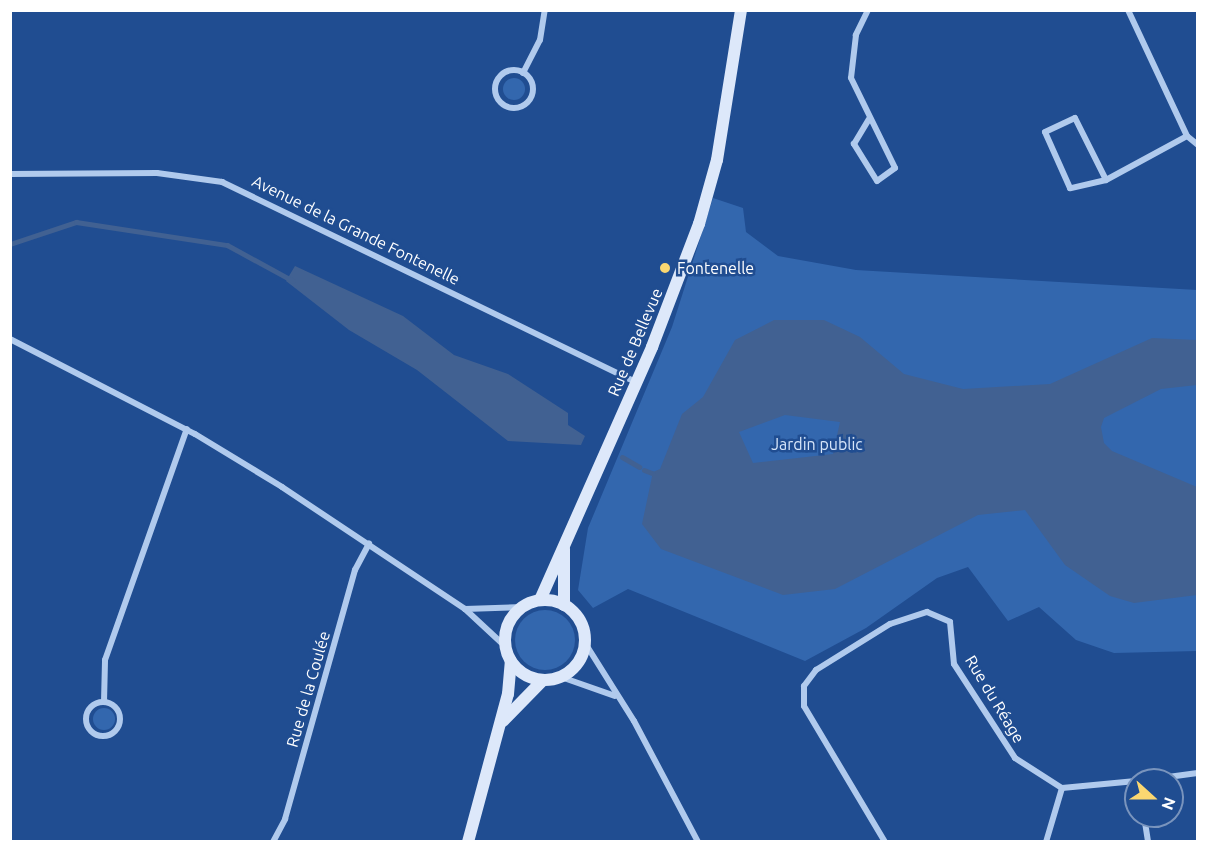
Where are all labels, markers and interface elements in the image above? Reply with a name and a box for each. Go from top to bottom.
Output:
street label: Avenue de la Grande Fontenelle [249,171,463,289]
place label: Fontenelle [677,258,754,278]
marker: Fontenelle [658,261,672,275]
street label: Rue de Bellevue [604,285,666,399]
park label: Jardin public [771,434,863,454]
street label: Rue de la Coulée [282,629,334,749]
street label: Rue du Réage [961,652,1029,746]
north arrow [1124,768,1184,828]
text: N [1158,795,1179,813]

